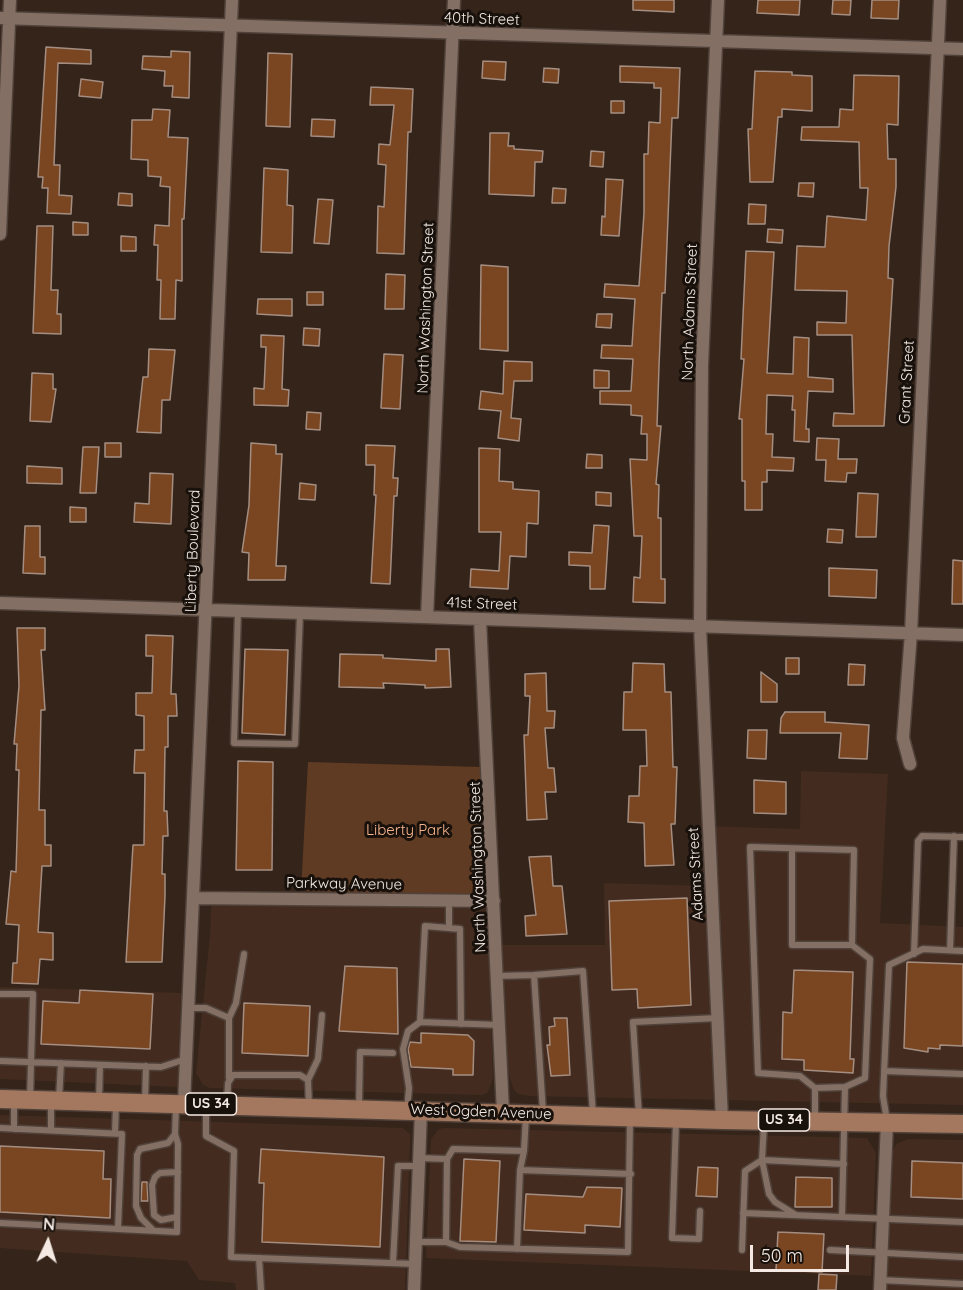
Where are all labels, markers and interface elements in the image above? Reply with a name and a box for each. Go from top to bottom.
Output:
street label: 40th Street [444,9,520,29]
street label: North Washington Street [414,222,438,394]
street label: North Adams Street [679,243,701,381]
street label: Grant Street [896,340,918,424]
street label: Liberty Boulevard [182,489,204,613]
street label: 41st Street [446,594,518,614]
street label: North Washington Street [466,781,490,953]
park label: Liberty Park [366,821,450,839]
street label: Adams Street [685,827,707,921]
street label: Parkway Avenue [286,874,402,894]
road number: US 34 [186,1093,236,1115]
street label: West Ogden Avenue [410,1101,552,1123]
road number: US 34 [758,1109,810,1131]
north arrow [18,1212,78,1272]
text: N [43,1214,56,1234]
scale bar [753,1233,852,1271]
text: 50 m [761,1244,803,1267]

